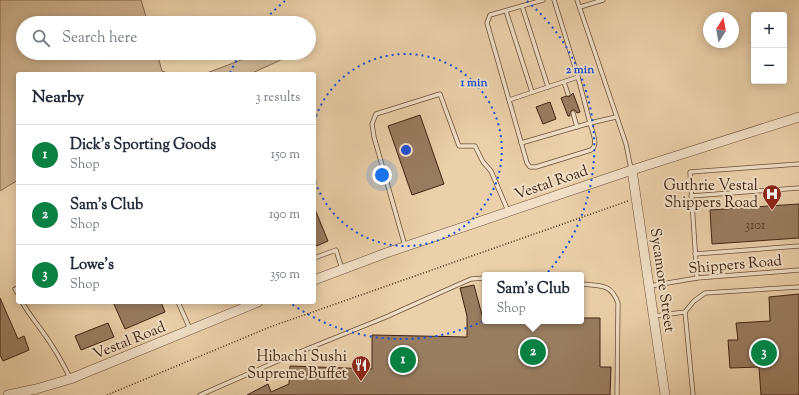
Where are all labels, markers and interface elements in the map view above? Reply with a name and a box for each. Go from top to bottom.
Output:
north arrow [703,12,739,48]
map controls [751,12,787,84]
button: + [751,12,787,48]
search box [16,16,316,60]
icon: search [30,27,52,49]
text: Search here [62,28,137,49]
button: − [751,48,787,84]
text: 2 min [566,61,595,79]
text: 1 min [459,74,488,92]
text: Nearby [32,86,84,110]
text: 3 results [255,89,300,107]
text: Dick's Sporting Goods [70,135,216,156]
centre of rings [399,143,413,157]
text: 1 [43,146,47,164]
text: 150 m [271,146,300,164]
text: Shop [70,156,99,174]
street label: Vestal Road [512,161,592,206]
your location [372,165,392,185]
place label: Guthrie Vestal Shippers Road [664,176,759,214]
hospital icon: Guthrie Vestal Shippers Road [761,183,783,211]
text: Sam's Club [70,195,143,216]
text: 2 [42,206,48,224]
text: 190 m [269,206,300,224]
text: Shop [70,216,99,234]
house number: 3101 [745,217,766,235]
street label: Sycamore Street [644,227,679,334]
street label: Shippers Road [687,251,783,280]
text: Lowe's [70,255,114,276]
text: 3 [42,266,48,284]
text: 350 m [270,266,300,284]
popup [482,272,584,324]
text: Shop [70,276,99,294]
text: Sam's Club [496,279,570,300]
text: Shop [496,300,526,318]
street label: Vestal Road [90,317,170,365]
pin: 2 [520,337,546,367]
pin: 3 [751,338,777,368]
pin: 1 [390,345,416,375]
place label: Hibachi Sushi Supreme Buffet [247,347,347,385]
restaurant icon: Hibachi Sushi Supreme Buffet [350,354,372,382]

